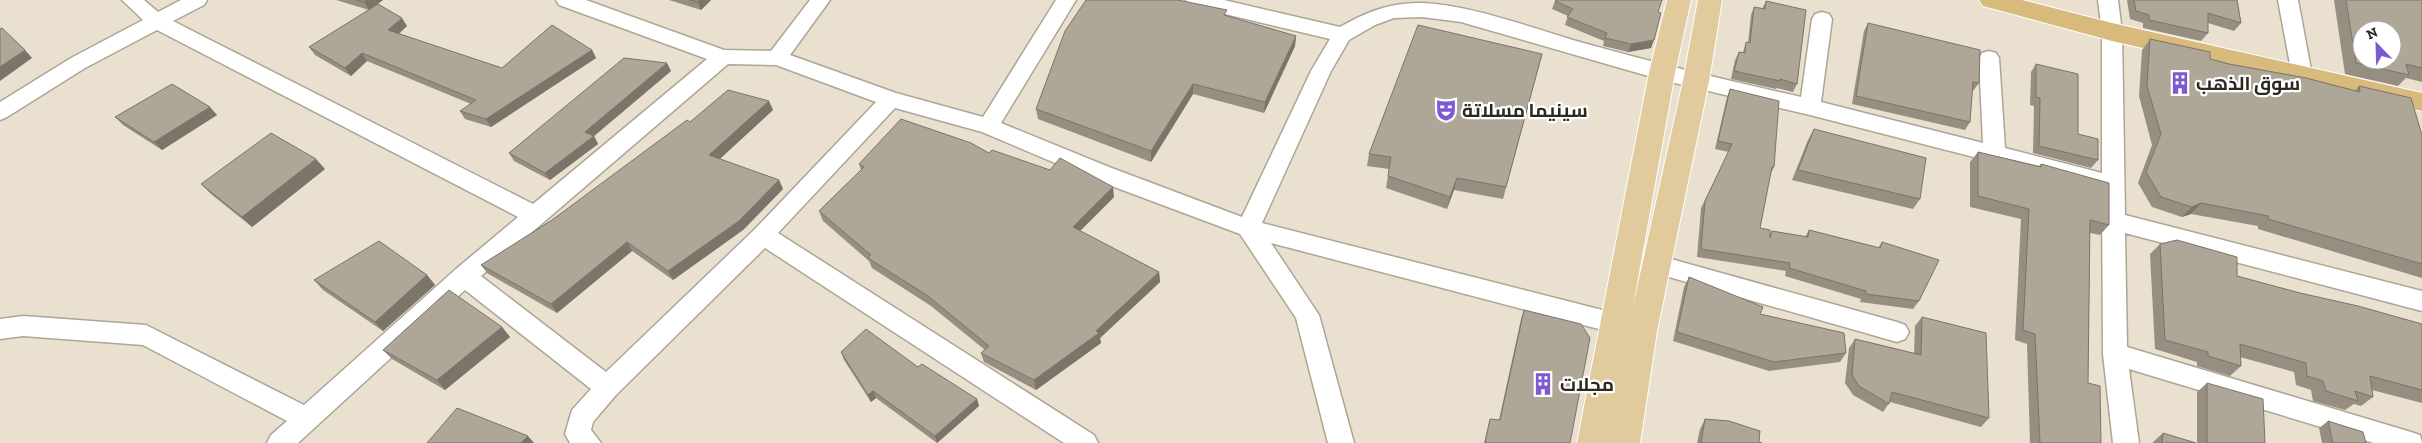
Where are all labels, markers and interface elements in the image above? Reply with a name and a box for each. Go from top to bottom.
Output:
north arrow [2352,20,2402,70]
text: N [2364,23,2381,43]
building icon: سوق الذهب [2167,70,2193,96]
place label: سوق الذهب [2196,72,2300,95]
theatre icon: سينيما مسلاتة [1433,97,1459,123]
place label: سينيما مسلاتة [1462,99,1588,122]
building icon: مجلات [1530,371,1556,397]
place label: مجلات [1560,373,1614,396]

